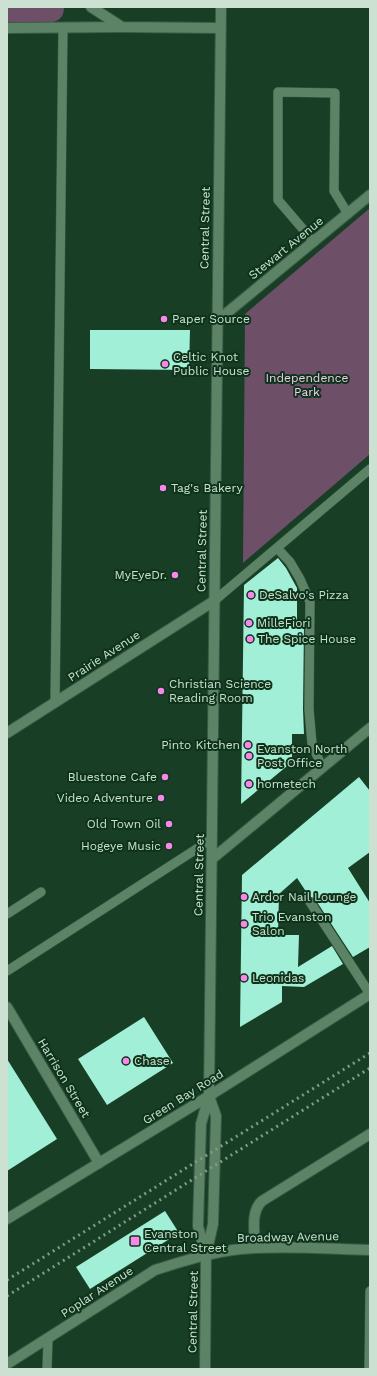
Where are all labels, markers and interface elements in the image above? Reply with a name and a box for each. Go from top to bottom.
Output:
street label: Central Street [197,187,213,269]
street label: Stewart Avenue [246,214,326,282]
place label: Paper Source [172,312,250,326]
marker: Paper Source [159,314,169,324]
place label: Celtic Knot Public House [173,350,250,378]
marker: Celtic Knot Public House [160,359,170,369]
park label: Independence Park [266,371,348,399]
place label: Tag's Bakery [171,481,243,495]
marker: Tag's Bakery [158,483,168,493]
street label: Central Street [194,510,210,592]
place label: MyEyeDr. [115,568,167,582]
marker: MyEyeDr. [170,570,180,580]
place label: DeSalvo's Pizza [259,588,349,602]
marker: DeSalvo's Pizza [246,590,256,600]
place label: MilleFiori [257,616,310,630]
marker: MilleFiori [244,618,254,628]
street label: Prairie Avenue [65,627,143,685]
place label: The Spice House [258,632,356,646]
marker: The Spice House [245,634,255,644]
place label: Christian Science Reading Room [169,677,271,705]
marker: Christian Science Reading Room [156,686,166,696]
place label: Pinto Kitchen [161,738,240,752]
marker: Pinto Kitchen [243,740,253,750]
place label: Evanston North Post Office [257,742,348,770]
marker: Evanston North Post Office [244,751,254,761]
place label: Bluestone Cafe [68,770,157,784]
marker: Bluestone Cafe [160,772,170,782]
place label: hometech [257,777,316,791]
marker: hometech [244,779,254,789]
place label: Video Adventure [57,791,153,805]
marker: Video Adventure [156,793,166,803]
place label: Old Town Oil [87,817,161,831]
marker: Old Town Oil [164,819,174,829]
street label: Central Street [191,834,207,916]
place label: Hogeye Music [81,839,161,853]
marker: Hogeye Music [164,841,174,851]
place label: Ardor Nail Lounge [252,890,357,904]
marker: Ardor Nail Lounge [239,892,249,902]
place label: Trio Evanston Salon [252,910,331,938]
marker: Trio Evanston Salon [239,919,249,929]
place label: Leonidas [252,971,304,985]
marker: Leonidas [239,973,249,983]
street label: Harrison Street [35,1036,93,1120]
place label: Chase [134,1054,170,1068]
marker: Chase [121,1056,131,1066]
street label: Green Bay Road [140,1067,226,1127]
place label: Evanston Central Street [144,1227,227,1255]
street label: Broadway Avenue [237,1229,339,1245]
marker: Evanston Central Street [129,1235,141,1247]
street label: Poplar Avenue [58,1263,136,1320]
street label: Central Street [185,1271,201,1353]

